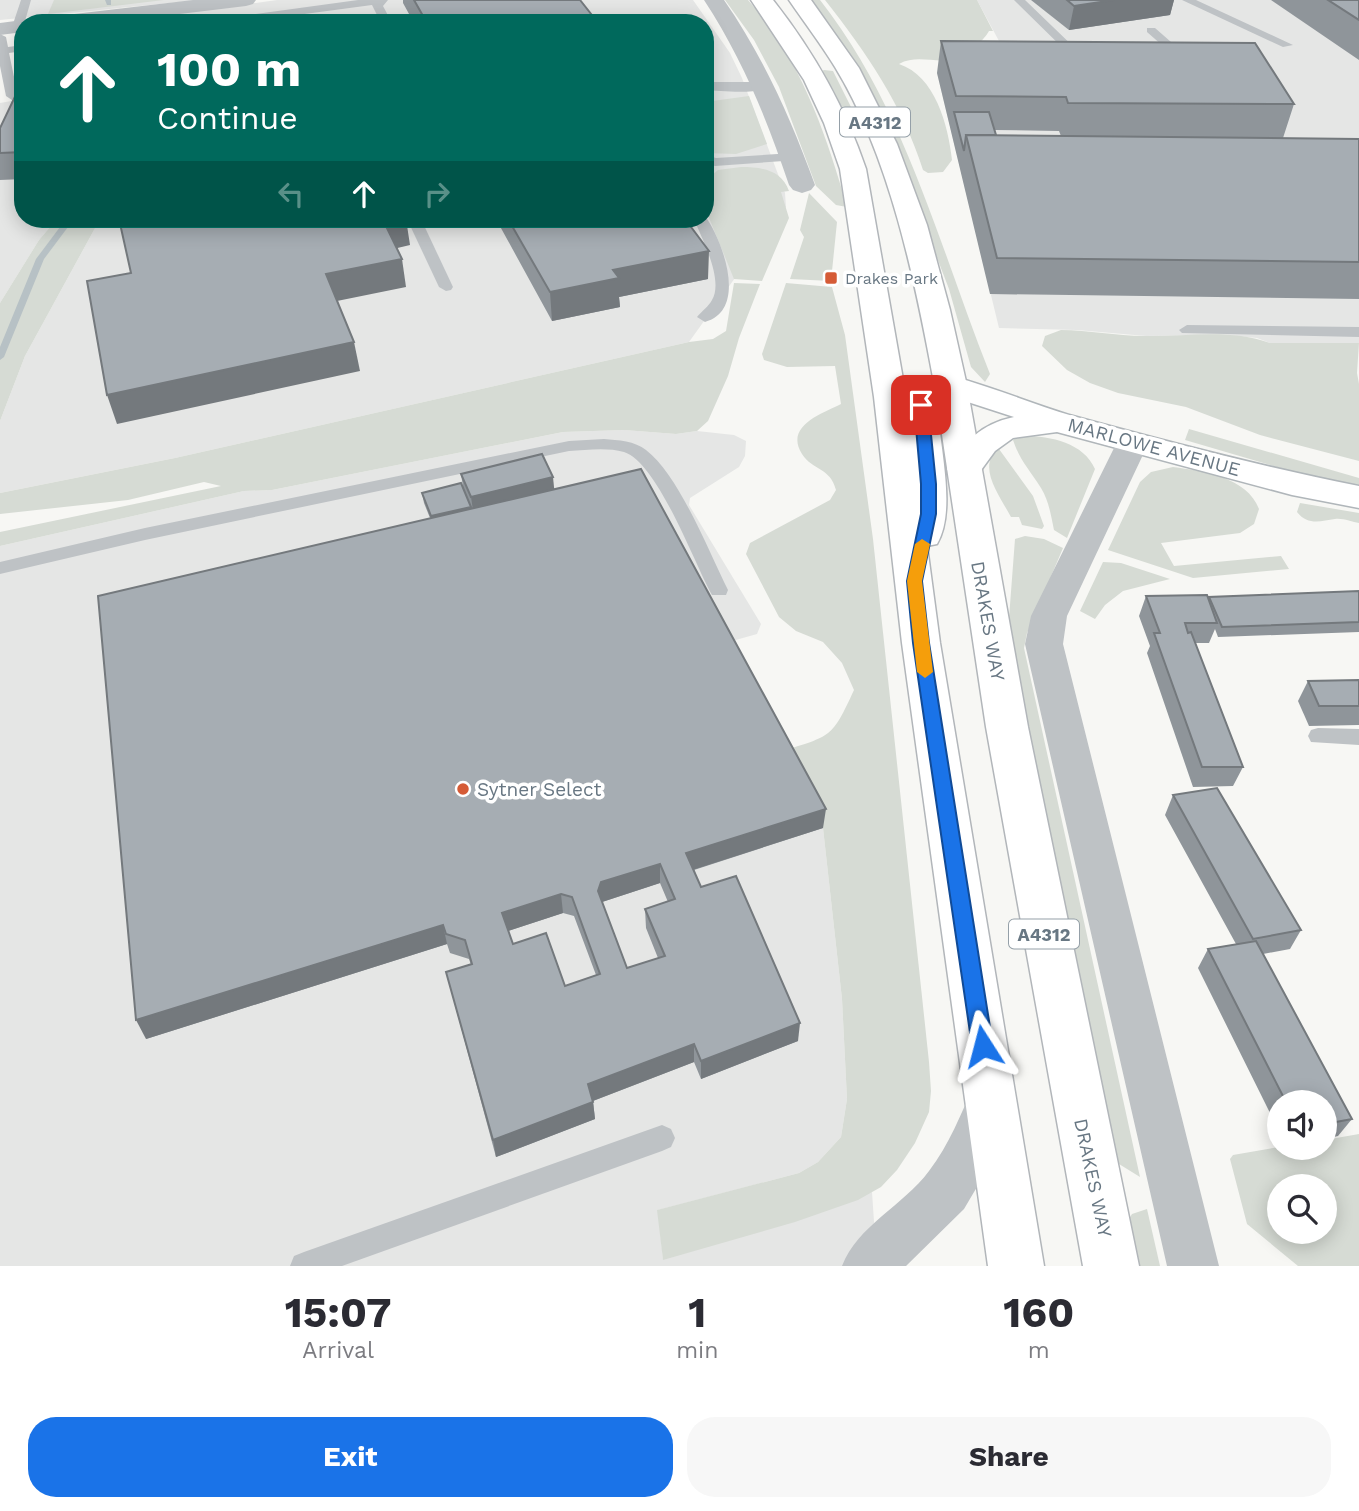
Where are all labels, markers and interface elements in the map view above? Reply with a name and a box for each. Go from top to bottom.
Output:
text: 100 m [157,40,301,98]
icon: ahead [42,42,133,133]
text: Continue [157,99,298,137]
road number: A4312 [840,107,910,136]
icon: left [272,175,310,213]
icon: ahead [345,175,383,213]
icon: right [418,175,456,213]
place label: Drakes Park [845,269,938,288]
marker: Drakes Park [823,270,839,286]
pin [891,375,951,435]
icon: arrive [902,386,940,424]
street label: MARLOWE AVENUE [1065,413,1243,481]
street label: DRAKES WAY [966,559,1010,683]
place label: Sytner Select [477,778,602,801]
marker: Sytner Select [455,781,471,797]
road number: A4312 [1009,919,1079,948]
position arrow [946,1009,1020,1083]
map controls [1267,1090,1337,1244]
button: sound [1267,1090,1337,1160]
street label: DRAKES WAY [1069,1116,1117,1240]
button: search [1267,1174,1337,1244]
text: 15:07 [285,1288,391,1337]
text: 1 [688,1288,706,1337]
text: 160 [1003,1288,1074,1337]
text: Arrival [302,1337,374,1364]
text: min [676,1337,718,1364]
text: m [1028,1337,1050,1364]
button: Exit [28,1417,673,1497]
button: Share [687,1417,1331,1497]

